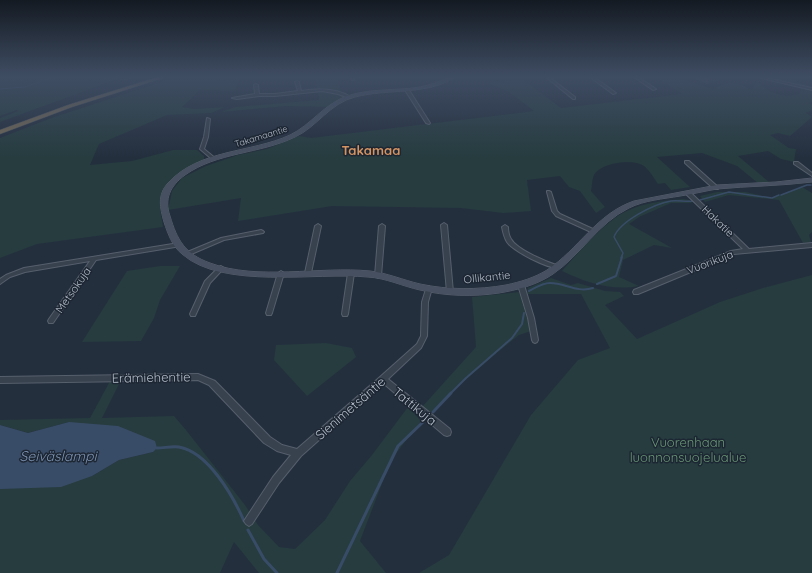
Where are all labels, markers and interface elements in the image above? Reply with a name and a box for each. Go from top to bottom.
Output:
street label: Takamaantie [233,123,289,149]
district label: Takamaa [342,142,400,158]
street label: Hakatie [699,202,737,240]
street label: Vuorikuja [685,247,735,277]
street label: Metsokuja [52,264,94,316]
street label: Ollikantie [463,268,511,286]
street label: Erämiehentie [111,368,191,386]
street label: Sienimetsäntie [312,373,388,443]
street label: Tattikuja [390,384,440,428]
park label: Vuorenhaan luonnonsuojelualue [630,434,746,465]
water label: Seiväslampi [19,447,99,465]

